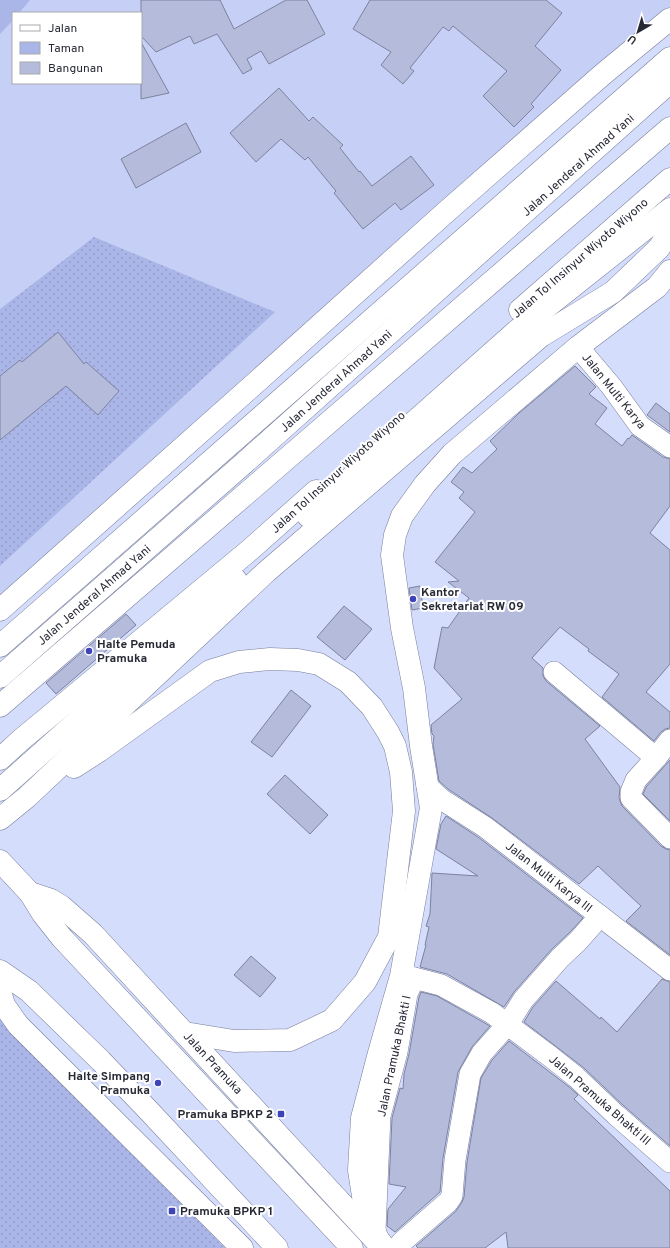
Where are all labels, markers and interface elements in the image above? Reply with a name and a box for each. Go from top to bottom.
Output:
legend [12,12,142,84]
north arrow [618,12,658,52]
text: Jalan [48,21,77,37]
text: U [625,31,640,47]
text: Taman [48,41,84,57]
text: Bangunan [48,61,103,77]
street label: Jalan Jenderal Ahmad Yani [519,111,638,220]
street label: Jalan Tol Insinyur Wiyoto Wiyono [509,195,652,322]
street label: Jalan Jenderal Ahmad Yani [277,327,396,436]
street label: Jalan Multi Karya [578,350,649,433]
street label: Jalan Tol Insinyur Wiyoto Wiyono [268,408,409,537]
street label: Jalan Jenderal Ahmad Yani [34,542,155,650]
place label: Kantor Sekretariat RW 09 [421,585,524,615]
marker: Kantor Sekretariat RW 09 [408,594,418,604]
place label: Halte Pemuda Pramuka [97,637,176,667]
marker: Halte Pemuda Pramuka [84,646,94,656]
street label: Jalan Multi Karya III [502,839,595,917]
street label: Jalan Pramuka Bhakti I [374,994,416,1118]
street label: Jalan Pramuka [179,1029,245,1098]
street label: Jalan Pramuka Bhakti III [545,1052,654,1149]
place label: Halte Simpang Pramuka [68,1069,150,1099]
marker: Halte Simpang Pramuka [153,1078,163,1088]
place label: Pramuka BPKP 2 [177,1107,273,1123]
marker: Pramuka BPKP 2 [276,1109,286,1119]
place label: Pramuka BPKP 1 [180,1204,273,1220]
marker: Pramuka BPKP 1 [167,1206,177,1216]

